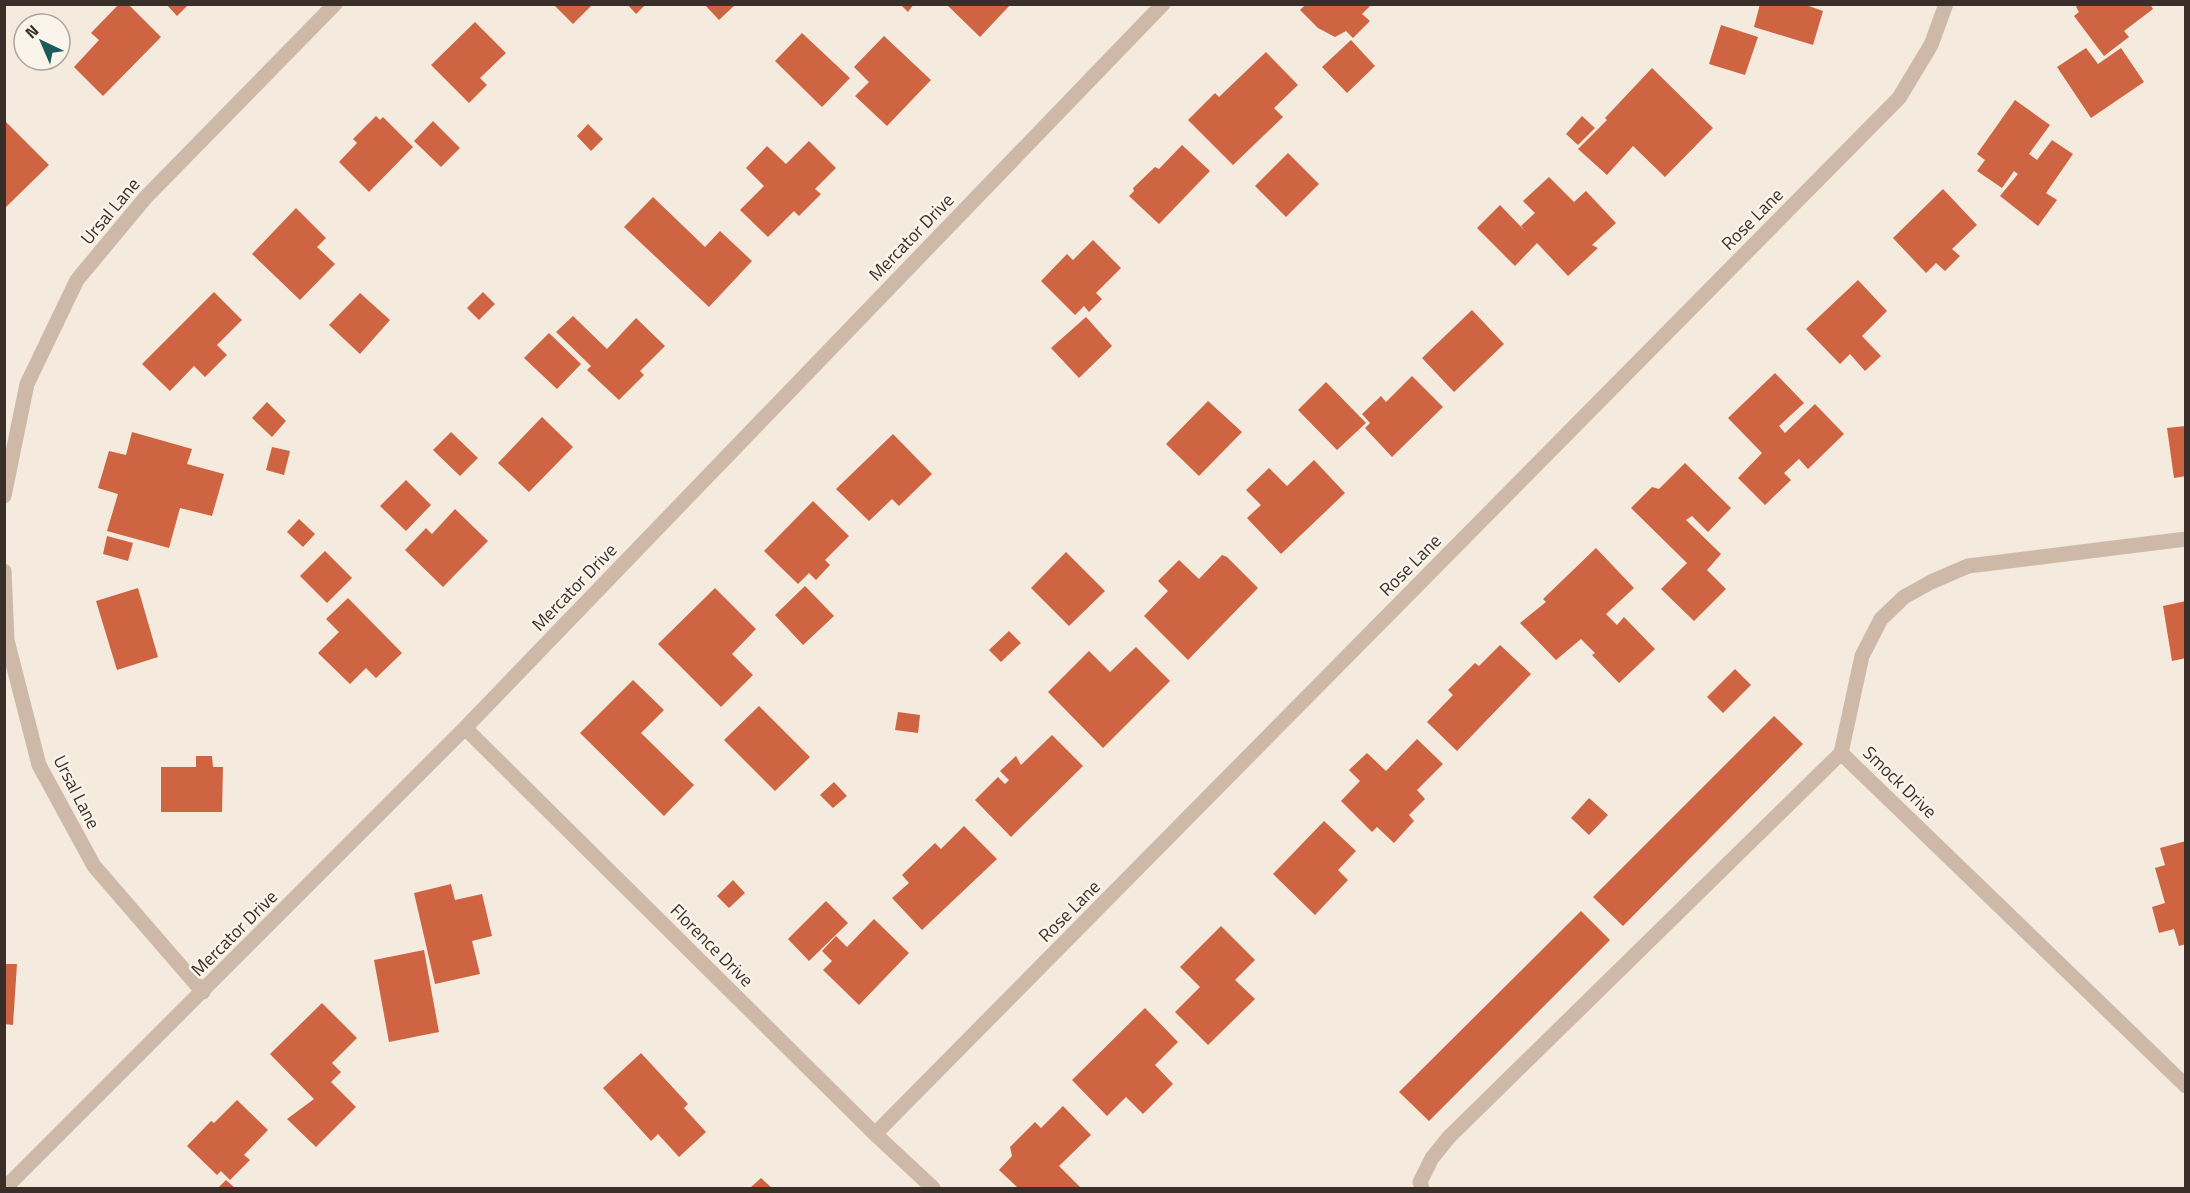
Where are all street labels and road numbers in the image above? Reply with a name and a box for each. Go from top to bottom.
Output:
street label: Ursal Lane [74,172,146,250]
street label: Rose Lane [1715,182,1789,256]
street label: Mercator Drive [862,187,960,287]
street label: Rose Lane [1373,528,1447,602]
street label: Mercator Drive [525,537,623,637]
street label: Smock Drive [1857,740,1943,824]
street label: Ursal Lane [47,750,107,834]
street label: Rose Lane [1032,874,1106,948]
street label: Mercator Drive [185,884,283,982]
street label: Florence Drive [664,897,760,993]

